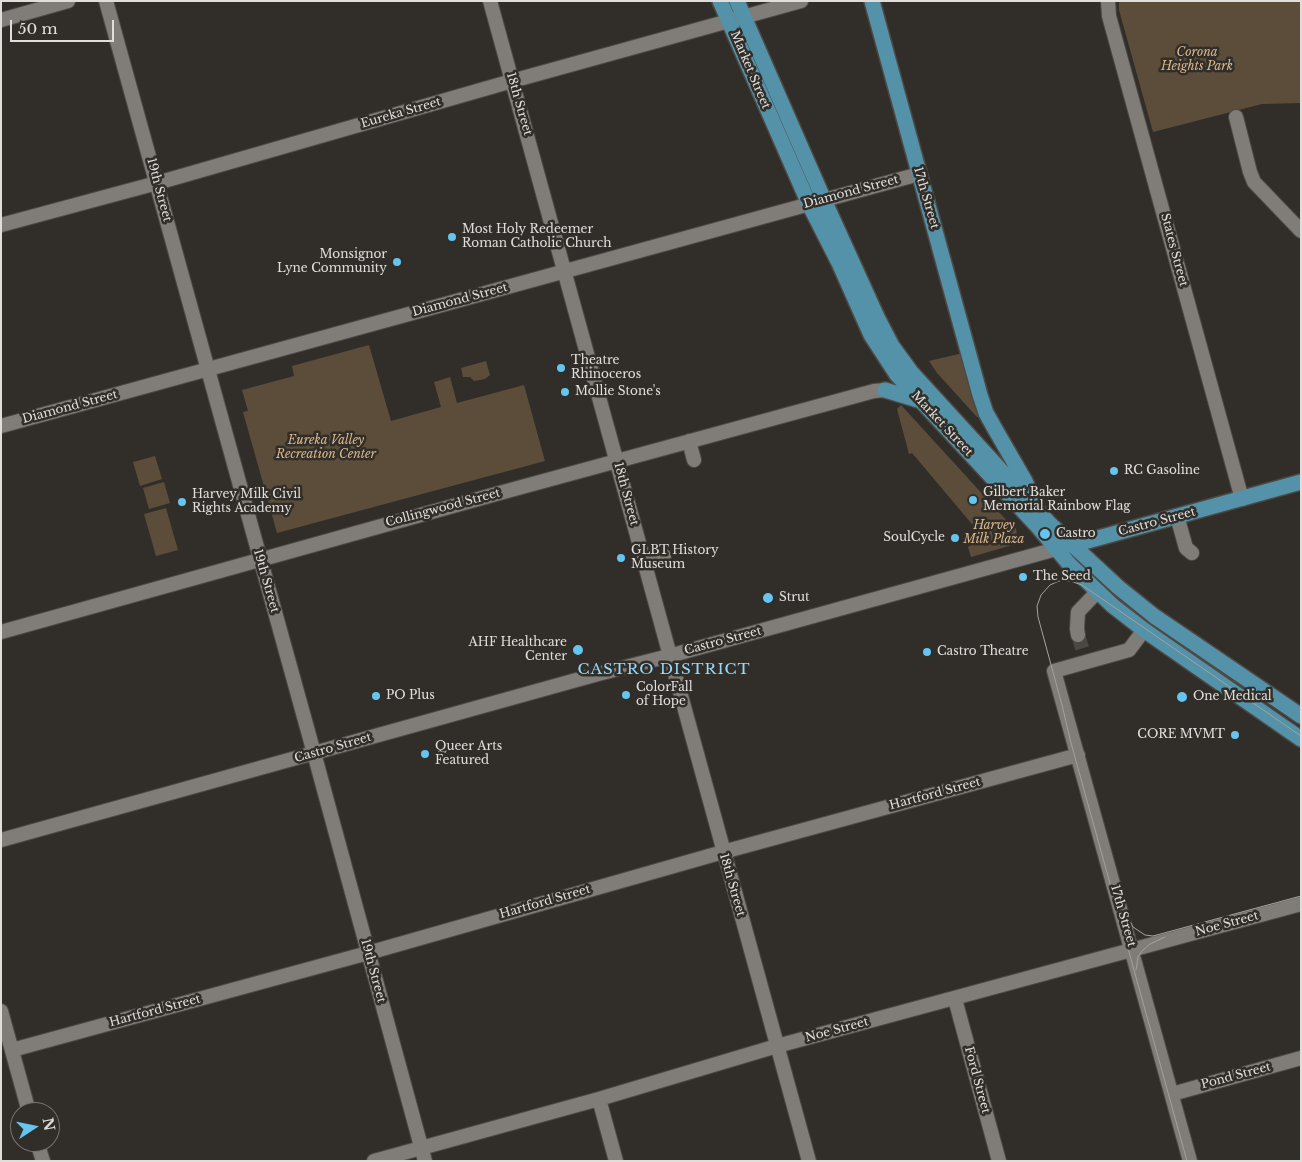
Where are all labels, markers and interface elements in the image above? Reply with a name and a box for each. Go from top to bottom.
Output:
scale bar [12,10,116,42]
text: 50 m [18,19,58,38]
street label: Market Street [727,29,773,111]
park label: Corona Heights Park [1161,46,1233,74]
street label: 18th Street [503,71,535,137]
street label: Eureka Street [359,95,443,131]
street label: 19th Street [144,157,174,223]
street label: 17th Street [910,165,942,231]
street label: Diamond Street [802,172,900,212]
street label: States Street [1157,212,1191,288]
place label: Most Holy Redeemer Roman Catholic Church [462,223,611,251]
marker: Most Holy Redeemer Roman Catholic Church [446,231,458,243]
place label: Monsignor Lyne Community [277,248,387,276]
marker: Monsignor Lyne Community [391,256,403,268]
street label: Diamond Street [411,280,509,320]
place label: Theatre Rhinoceros [571,354,641,382]
marker: Theatre Rhinoceros [555,362,567,374]
place label: Mollie Stone's [575,385,661,399]
marker: Mollie Stone's [559,386,571,398]
street label: Diamond Street [21,387,119,427]
street label: Market Street [908,389,976,459]
park label: Eureka Valley Recreation Center [276,434,376,462]
street label: 18th Street [611,461,641,527]
place label: RC Gasoline [1124,464,1200,478]
marker: RC Gasoline [1108,465,1120,477]
street label: Collingwood Street [384,486,502,530]
place label: Gilbert Baker Memorial Rainbow Flag [983,486,1131,514]
place label: Harvey Milk Civil Rights Academy [192,488,301,516]
marker: Gilbert Baker Memorial Rainbow Flag [967,494,979,506]
marker: Harvey Milk Civil Rights Academy [176,496,188,508]
street label: Castro Street [1117,505,1197,539]
park label: Harvey Milk Plaza [964,519,1024,547]
marker: Castro [1038,527,1052,541]
place label: Castro [1056,527,1096,541]
place label: SoulCycle [883,531,945,545]
marker: SoulCycle [949,532,961,544]
place label: GLBT History Museum [631,544,719,572]
street label: 19th Street [250,548,282,614]
marker: GLBT History Museum [615,552,627,564]
place label: The Seed [1033,570,1091,584]
marker: The Seed [1017,571,1029,583]
marker: Strut [761,591,775,605]
place label: Strut [779,591,810,605]
street label: Castro Street [683,624,763,658]
place label: AHF Healthcare Center [469,636,567,664]
marker: AHF Healthcare Center [571,643,585,657]
place label: Castro Theatre [937,645,1029,659]
marker: Castro Theatre [921,646,933,658]
district label: CASTRO DISTRICT [576,661,752,679]
place label: ColorFall of Hope [636,681,693,709]
place label: PO Plus [386,689,435,703]
marker: ColorFall of Hope [620,689,632,701]
marker: PO Plus [370,690,382,702]
marker: One Medical [1175,690,1189,704]
place label: One Medical [1193,690,1272,704]
place label: CORE MVMT [1137,728,1225,742]
marker: CORE MVMT [1229,729,1241,741]
street label: Castro Street [293,730,373,766]
place label: Queer Arts Featured [435,740,502,768]
marker: Queer Arts Featured [419,748,431,760]
street label: Hartford Street [888,775,982,813]
street label: 18th Street [716,852,748,918]
street label: Hartford Street [498,882,592,922]
street label: 17th Street [1107,883,1139,949]
street label: Noe Street [1194,909,1260,939]
street label: 19th Street [358,938,388,1004]
street label: Hartford Street [108,992,202,1030]
street label: Noe Street [804,1015,870,1045]
street label: Ford Street [961,1045,993,1115]
street label: Pond Street [1200,1060,1272,1092]
north arrow [10,1102,60,1152]
text: N [39,1116,59,1133]

